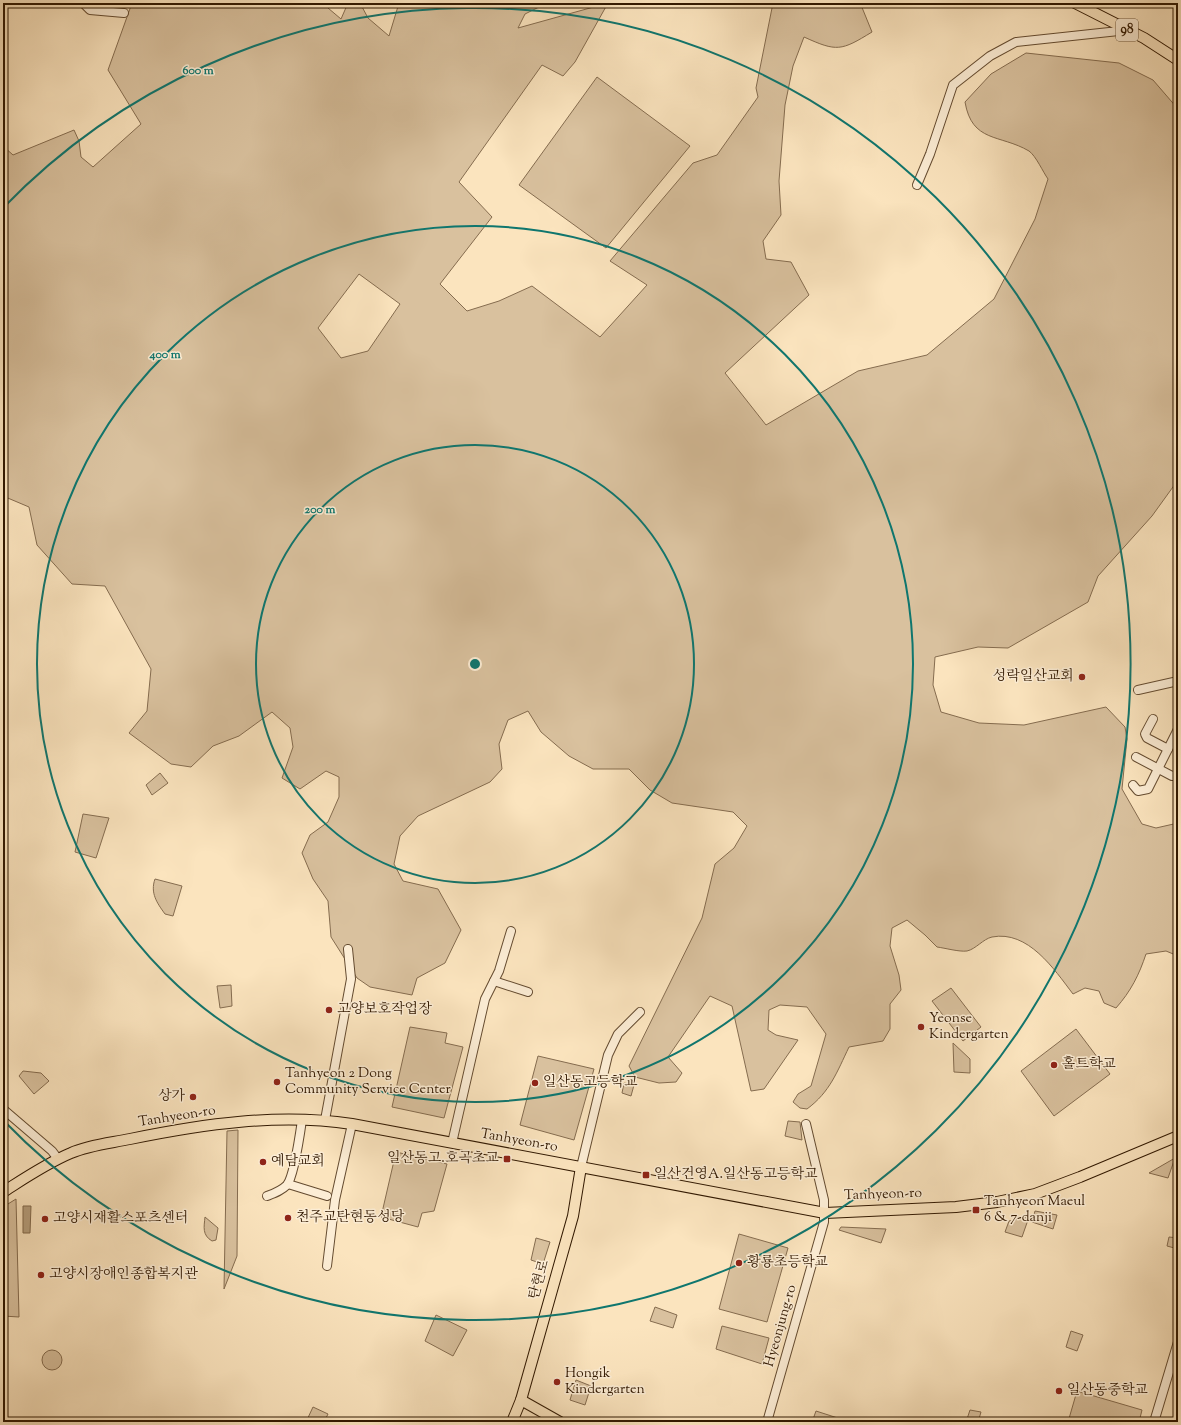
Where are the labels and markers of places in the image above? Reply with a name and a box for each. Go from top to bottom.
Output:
centre of rings [468,657,482,671]
place label: 성락일산교회 [993,667,1074,687]
marker: 성락일산교회 [1077,672,1087,682]
place label: 고양보호작업장 [337,1000,432,1020]
marker: 고양보호작업장 [324,1005,334,1015]
place label: Yeonse Kindergarten [929,1009,1009,1045]
marker: Yeonse Kindergarten [916,1022,926,1032]
place label: 홀트학교 [1062,1055,1117,1075]
marker: 홀트학교 [1049,1060,1059,1070]
place label: Tanhyeon 2 Dong Community Service Center [285,1064,452,1100]
place label: 일산동고등학교 [543,1073,638,1093]
marker: Tanhyeon 2 Dong Community Service Center [272,1077,282,1087]
marker: 일산동고등학교 [530,1078,540,1088]
place label: 상가 [158,1087,185,1107]
marker: 상가 [188,1092,198,1102]
place label: 일산동고.호곡초교 [387,1149,499,1169]
place label: 예담교회 [271,1152,325,1172]
marker: 일산동고.호곡초교 [502,1154,512,1164]
marker: 예담교회 [258,1157,268,1167]
place label: 일산건영A.일산동고등학교 [654,1165,818,1185]
marker: 일산건영A.일산동고등학교 [641,1170,651,1180]
place label: Tanhyeon Maeul 6 & 7-danji [984,1192,1085,1228]
marker: Tanhyeon Maeul 6 & 7-danji [971,1205,981,1215]
place label: 천주교탄현동성당 [296,1208,405,1228]
place label: 고양시재활스포츠센터 [53,1209,188,1229]
marker: 천주교탄현동성당 [283,1213,293,1223]
marker: 고양시재활스포츠센터 [40,1214,50,1224]
place label: 황룡초등학교 [747,1253,829,1273]
marker: 황룡초등학교 [734,1258,744,1268]
place label: 고양시장애인종합복지관 [49,1265,198,1285]
marker: 고양시장애인종합복지관 [36,1270,46,1280]
place label: Hongik Kindergarten [565,1364,645,1400]
marker: Hongik Kindergarten [552,1377,562,1387]
place label: 일산동중학교 [1067,1381,1149,1401]
marker: 일산동중학교 [1054,1386,1064,1396]

